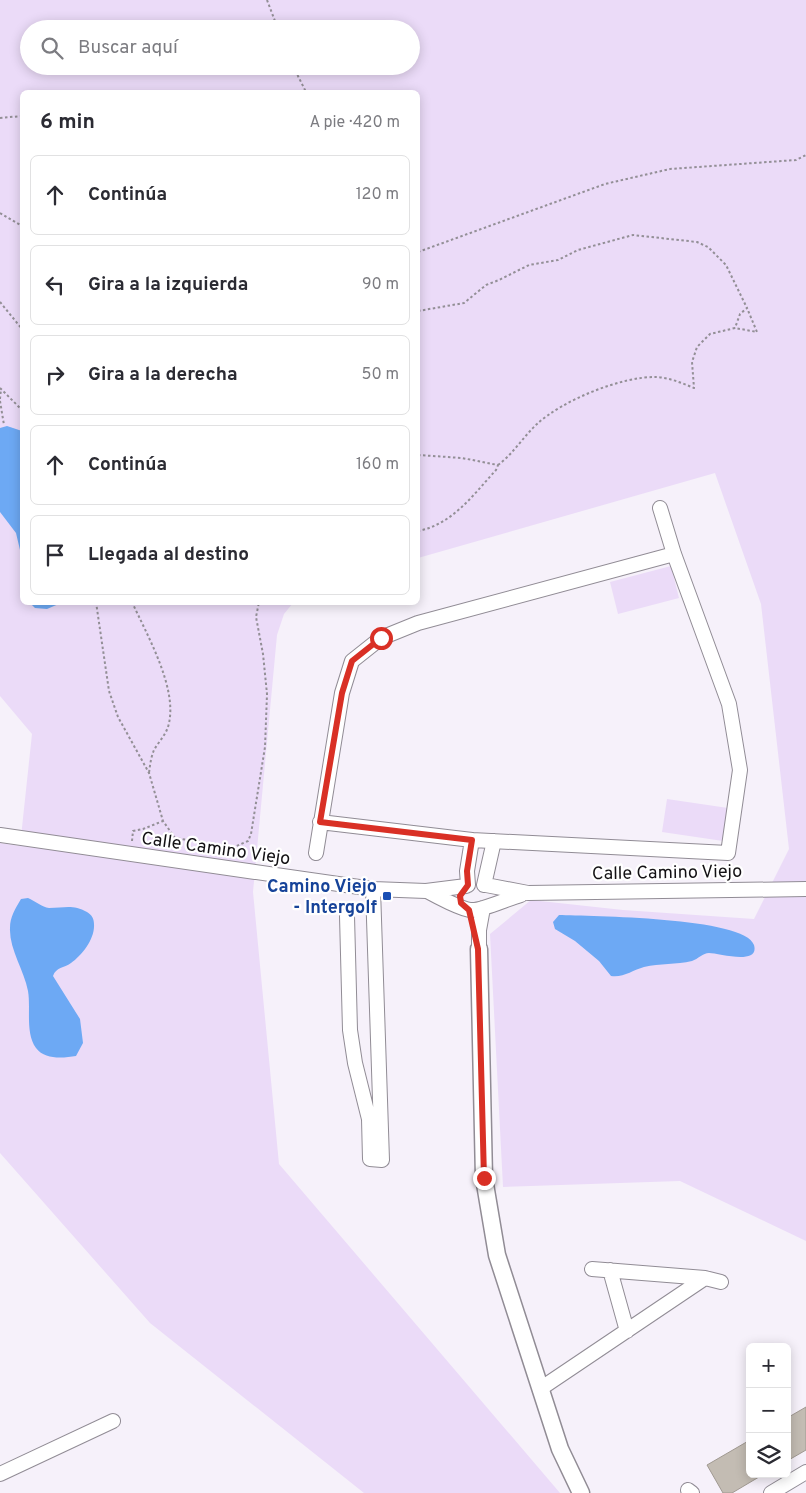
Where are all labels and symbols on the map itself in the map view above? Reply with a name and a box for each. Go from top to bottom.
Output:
route start [370,627,393,650]
street label: Calle Camino Viejo [140,828,292,871]
street label: Calle Camino Viejo [592,861,742,886]
place label: Camino Viejo - Intergolf [267,876,377,920]
marker: Camino Viejo - Intergolf [381,890,393,902]
route end [473,1167,496,1190]

